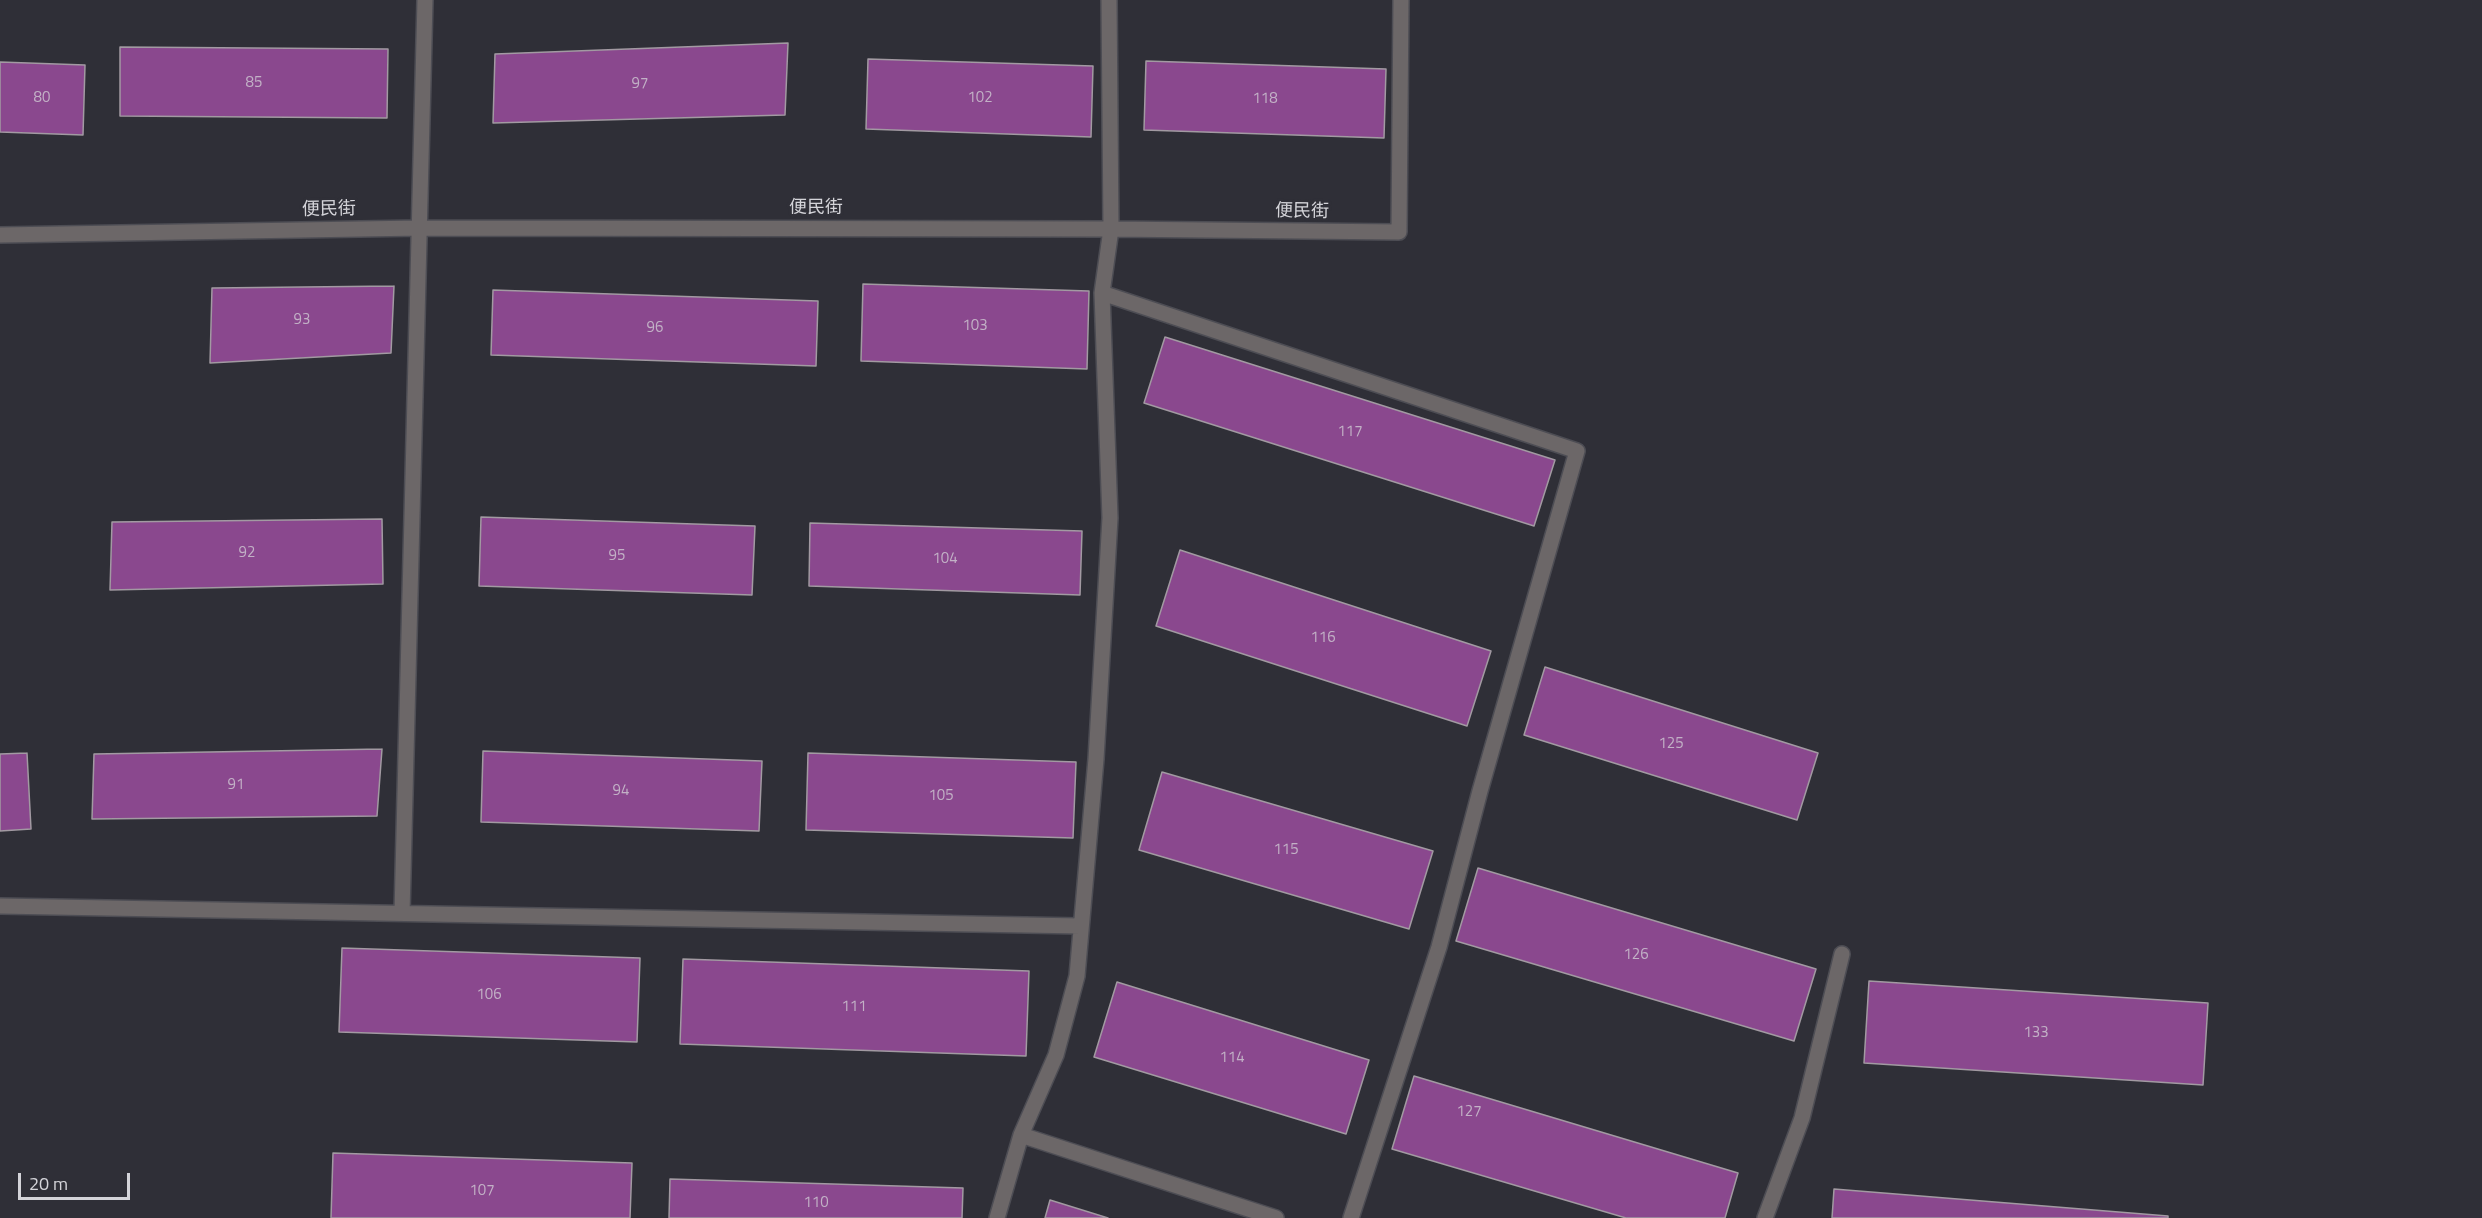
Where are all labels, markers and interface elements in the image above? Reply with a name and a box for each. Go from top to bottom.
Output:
house number: 85 [246,74,262,92]
house number: 97 [632,75,648,93]
house number: 80 [34,89,50,107]
house number: 102 [967,89,993,107]
house number: 118 [1252,90,1278,108]
street label: 便民街 [789,198,843,220]
street label: 便民街 [302,199,356,221]
street label: 便民街 [1275,201,1329,223]
house number: 93 [294,311,310,329]
house number: 103 [962,317,988,335]
house number: 96 [647,319,663,337]
house number: 117 [1337,423,1363,441]
house number: 92 [239,544,255,562]
house number: 95 [609,547,625,565]
house number: 104 [932,550,958,568]
house number: 116 [1310,629,1336,647]
house number: 125 [1658,735,1684,753]
house number: 91 [228,776,244,794]
house number: 94 [613,782,629,800]
house number: 105 [928,787,954,805]
house number: 115 [1273,841,1299,859]
house number: 126 [1623,946,1649,964]
house number: 106 [476,986,502,1004]
house number: 111 [841,998,867,1016]
house number: 133 [2023,1024,2049,1042]
house number: 114 [1219,1049,1245,1067]
house number: 127 [1456,1103,1482,1121]
scale bar [21,1161,134,1199]
text: 20 m [29,1170,68,1197]
house number: 107 [469,1182,495,1200]
house number: 110 [803,1194,829,1212]

